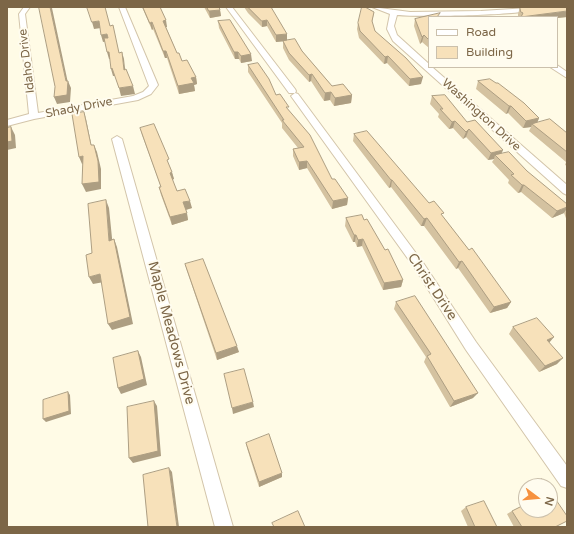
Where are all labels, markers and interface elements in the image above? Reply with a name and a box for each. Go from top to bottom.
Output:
legend [428,16,558,68]
text: Road [466,25,496,39]
street label: Idaho Drive [16,28,38,94]
text: Building [466,45,513,59]
street label: Washington Drive [439,76,523,154]
street label: Shady Drive [44,94,114,122]
street label: Christ Drive [403,250,461,324]
street label: Maple Meadows Drive [144,260,198,406]
north arrow [518,478,558,518]
text: N [542,495,557,507]

